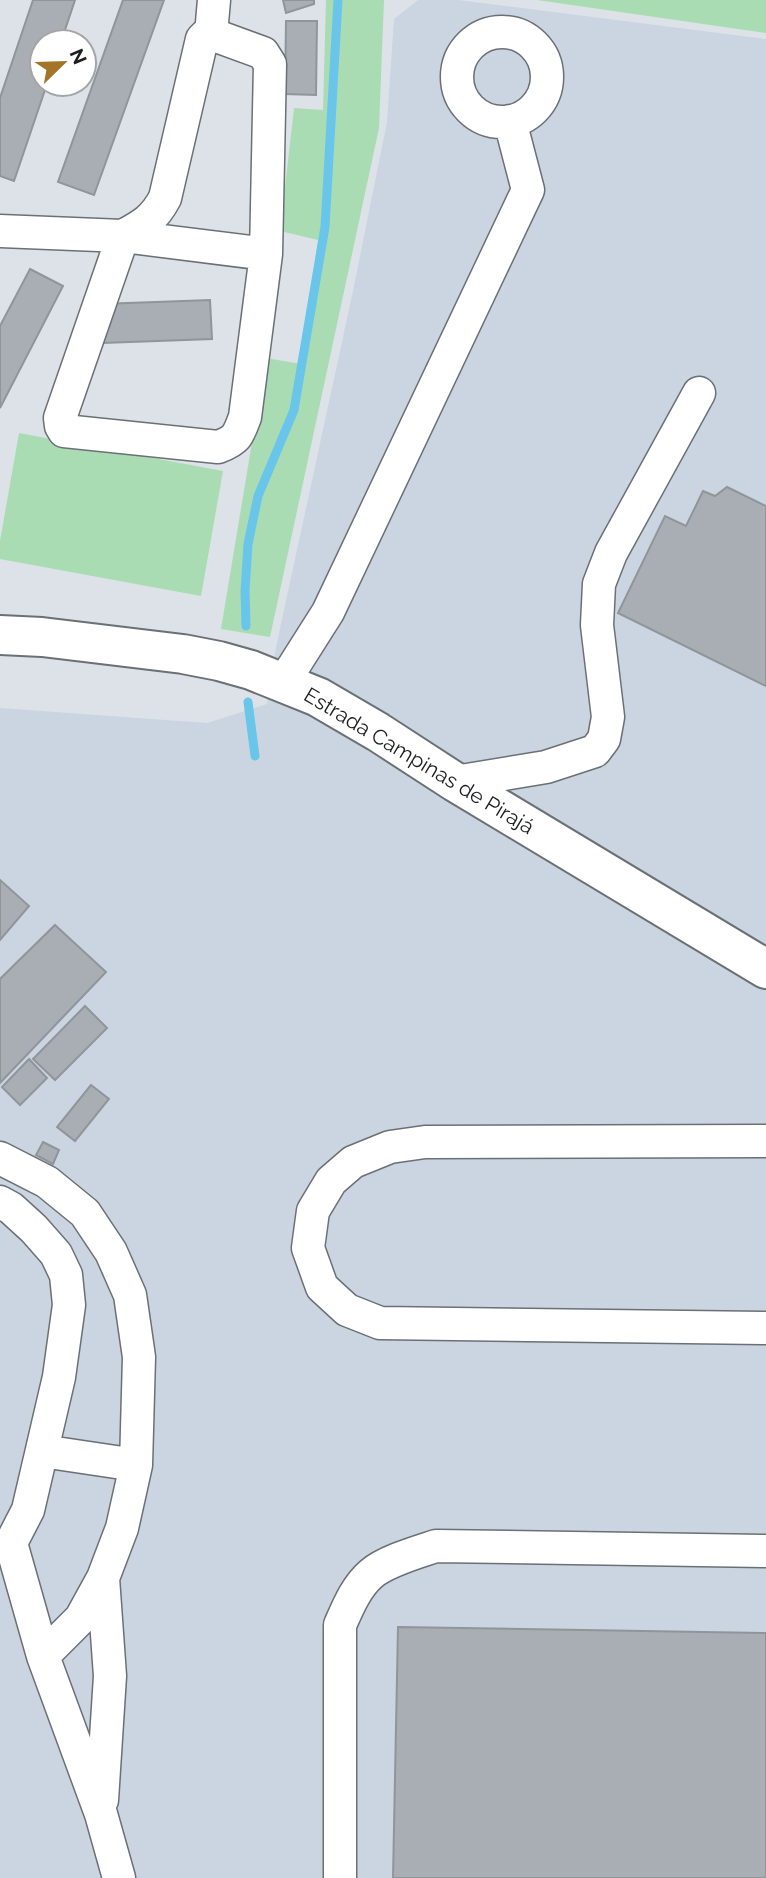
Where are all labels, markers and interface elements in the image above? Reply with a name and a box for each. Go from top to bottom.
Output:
north arrow [28,28,98,98]
text: N [66,45,92,67]
street label: Estrada Campinas de Pirajá [300,682,539,839]

